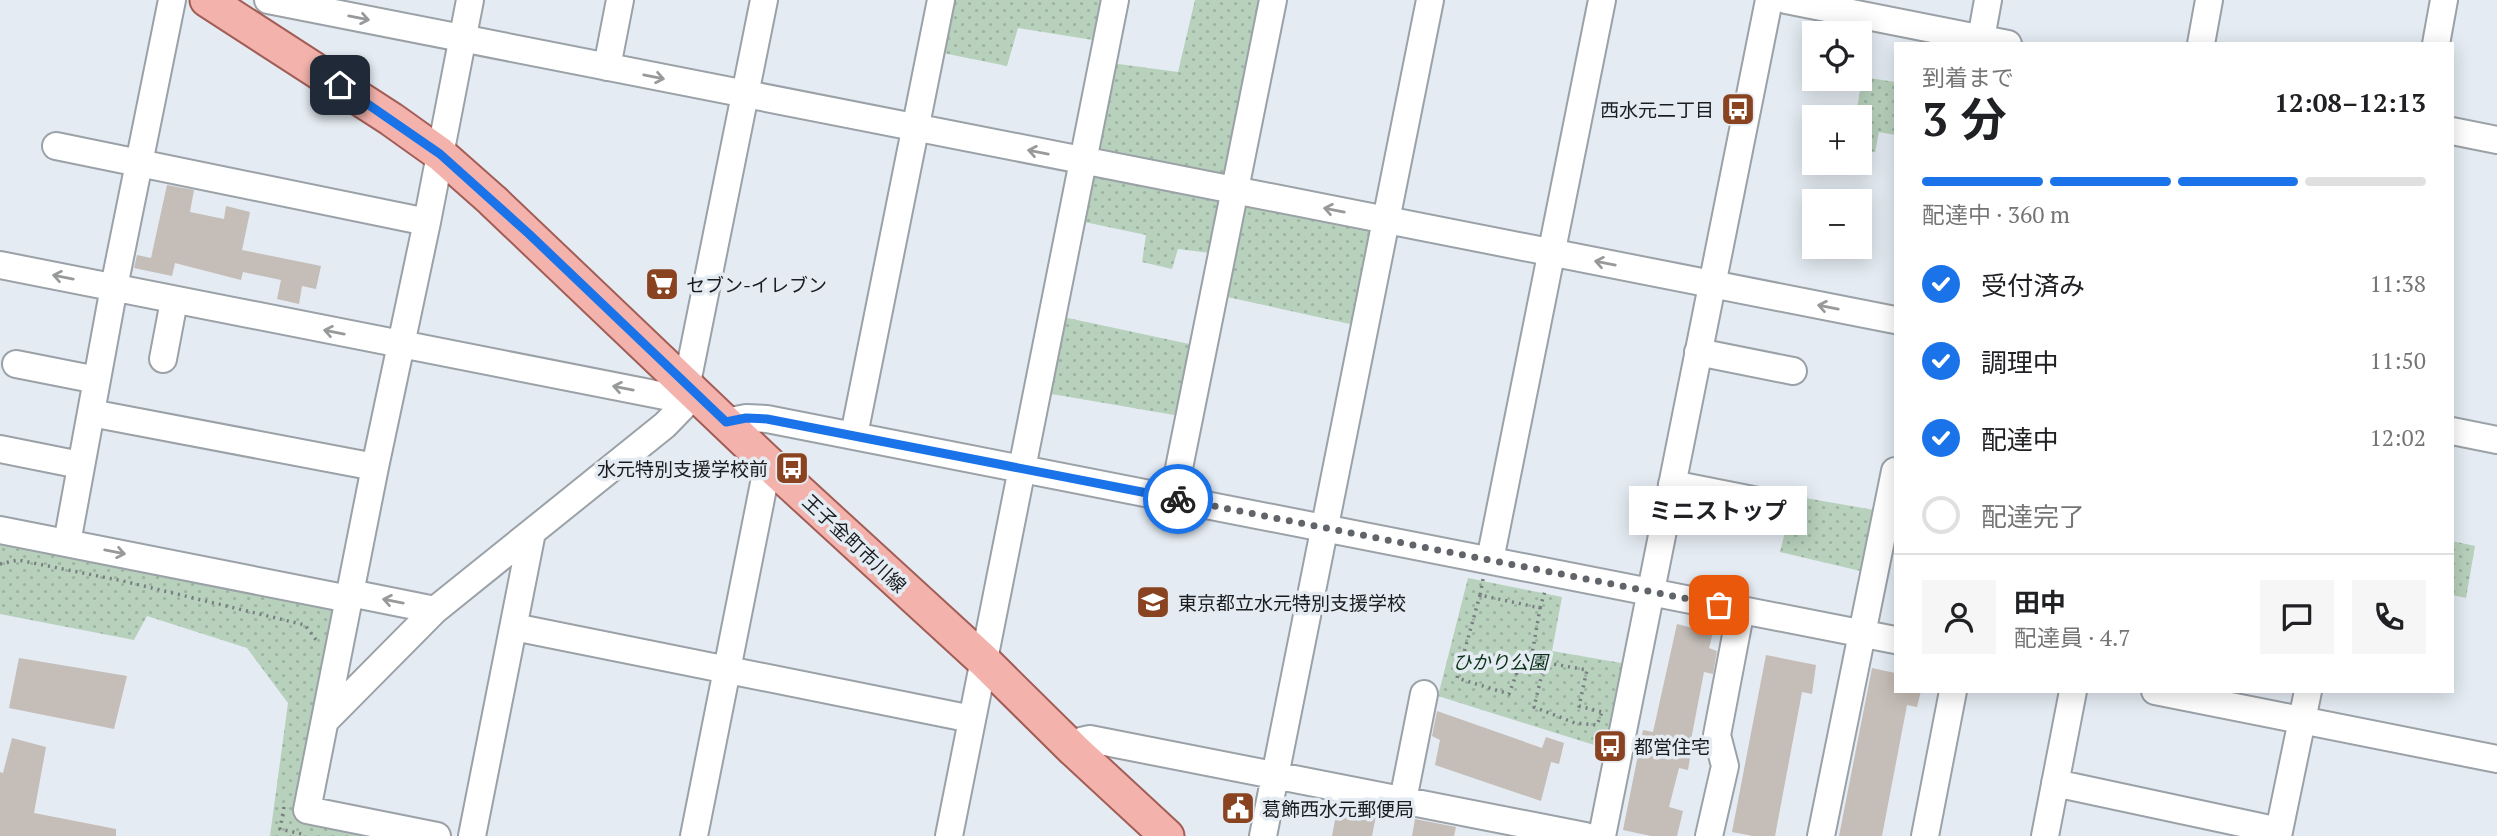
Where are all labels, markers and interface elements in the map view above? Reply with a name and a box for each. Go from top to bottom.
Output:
one-way arrow [347,12,370,25]
map controls [1802,21,1872,259]
button: locate [1802,21,1872,91]
pin [310,55,370,115]
text: 到着まで [1922,62,2014,93]
icon: home [321,66,359,104]
one-way arrow [642,70,665,84]
text: 12:08–12:13 [2274,85,2426,119]
text: 3 分 [1922,88,2006,149]
bus stop icon: 西水元二丁目 [1719,90,1757,128]
place label: 西水元二丁目 [1600,97,1714,122]
button: + [1802,105,1872,175]
one-way arrow [1027,145,1050,159]
button: − [1802,189,1872,259]
text: 配達中 · 360 m [1922,199,2070,230]
one-way arrow [1323,202,1346,216]
one-way arrow [1594,255,1617,269]
supermarket icon: セブン-イレブン [643,265,681,303]
icon: check [1922,265,1960,303]
text: 受付済み [1981,268,2085,302]
text: 11:38 [2369,268,2426,299]
one-way arrow [52,270,75,284]
place label: セブン-イレブン [686,272,827,297]
one-way arrow [1817,300,1840,313]
one-way arrow [323,325,346,338]
icon: check [1922,342,1960,380]
text: 調理中 [1981,345,2059,379]
text: 11:50 [2369,345,2426,376]
one-way arrow [612,381,635,395]
icon: check [1922,419,1960,457]
text: 配達中 [1981,422,2059,456]
text: 12:02 [2369,422,2426,453]
bus stop icon: 水元特別支援学校前 [773,449,811,487]
place label: 水元特別支援学校前 [597,456,768,481]
courier [1143,464,1213,534]
icon: bike [1159,480,1197,518]
callout: ミニストップ [1630,486,1808,535]
street label: 王子金町市川線 [798,488,912,598]
text: ミニストップ [1649,495,1787,526]
text: 配達完了 [1981,499,2085,533]
one-way arrow [103,546,126,560]
pin [1689,575,1749,635]
button: person [1922,580,1996,654]
button: chat [2260,580,2334,654]
button: phone [2352,580,2426,654]
school or university icon: 東京都立水元特別支援学校 [1134,583,1172,621]
text: 田中 [2014,585,2066,619]
icon: bag [1700,586,1738,624]
place label: 東京都立水元特別支援学校 [1178,590,1406,615]
one-way arrow [382,594,405,608]
text: 配達員 · 4.7 [2014,622,2131,653]
park label: ひかり公園 [1452,649,1550,674]
bus stop icon: 都営住宅 [1591,727,1629,765]
place label: 都営住宅 [1634,734,1710,759]
public building icon: 葛飾西水元郵便局 [1219,789,1257,827]
place label: 葛飾西水元郵便局 [1262,796,1414,821]

